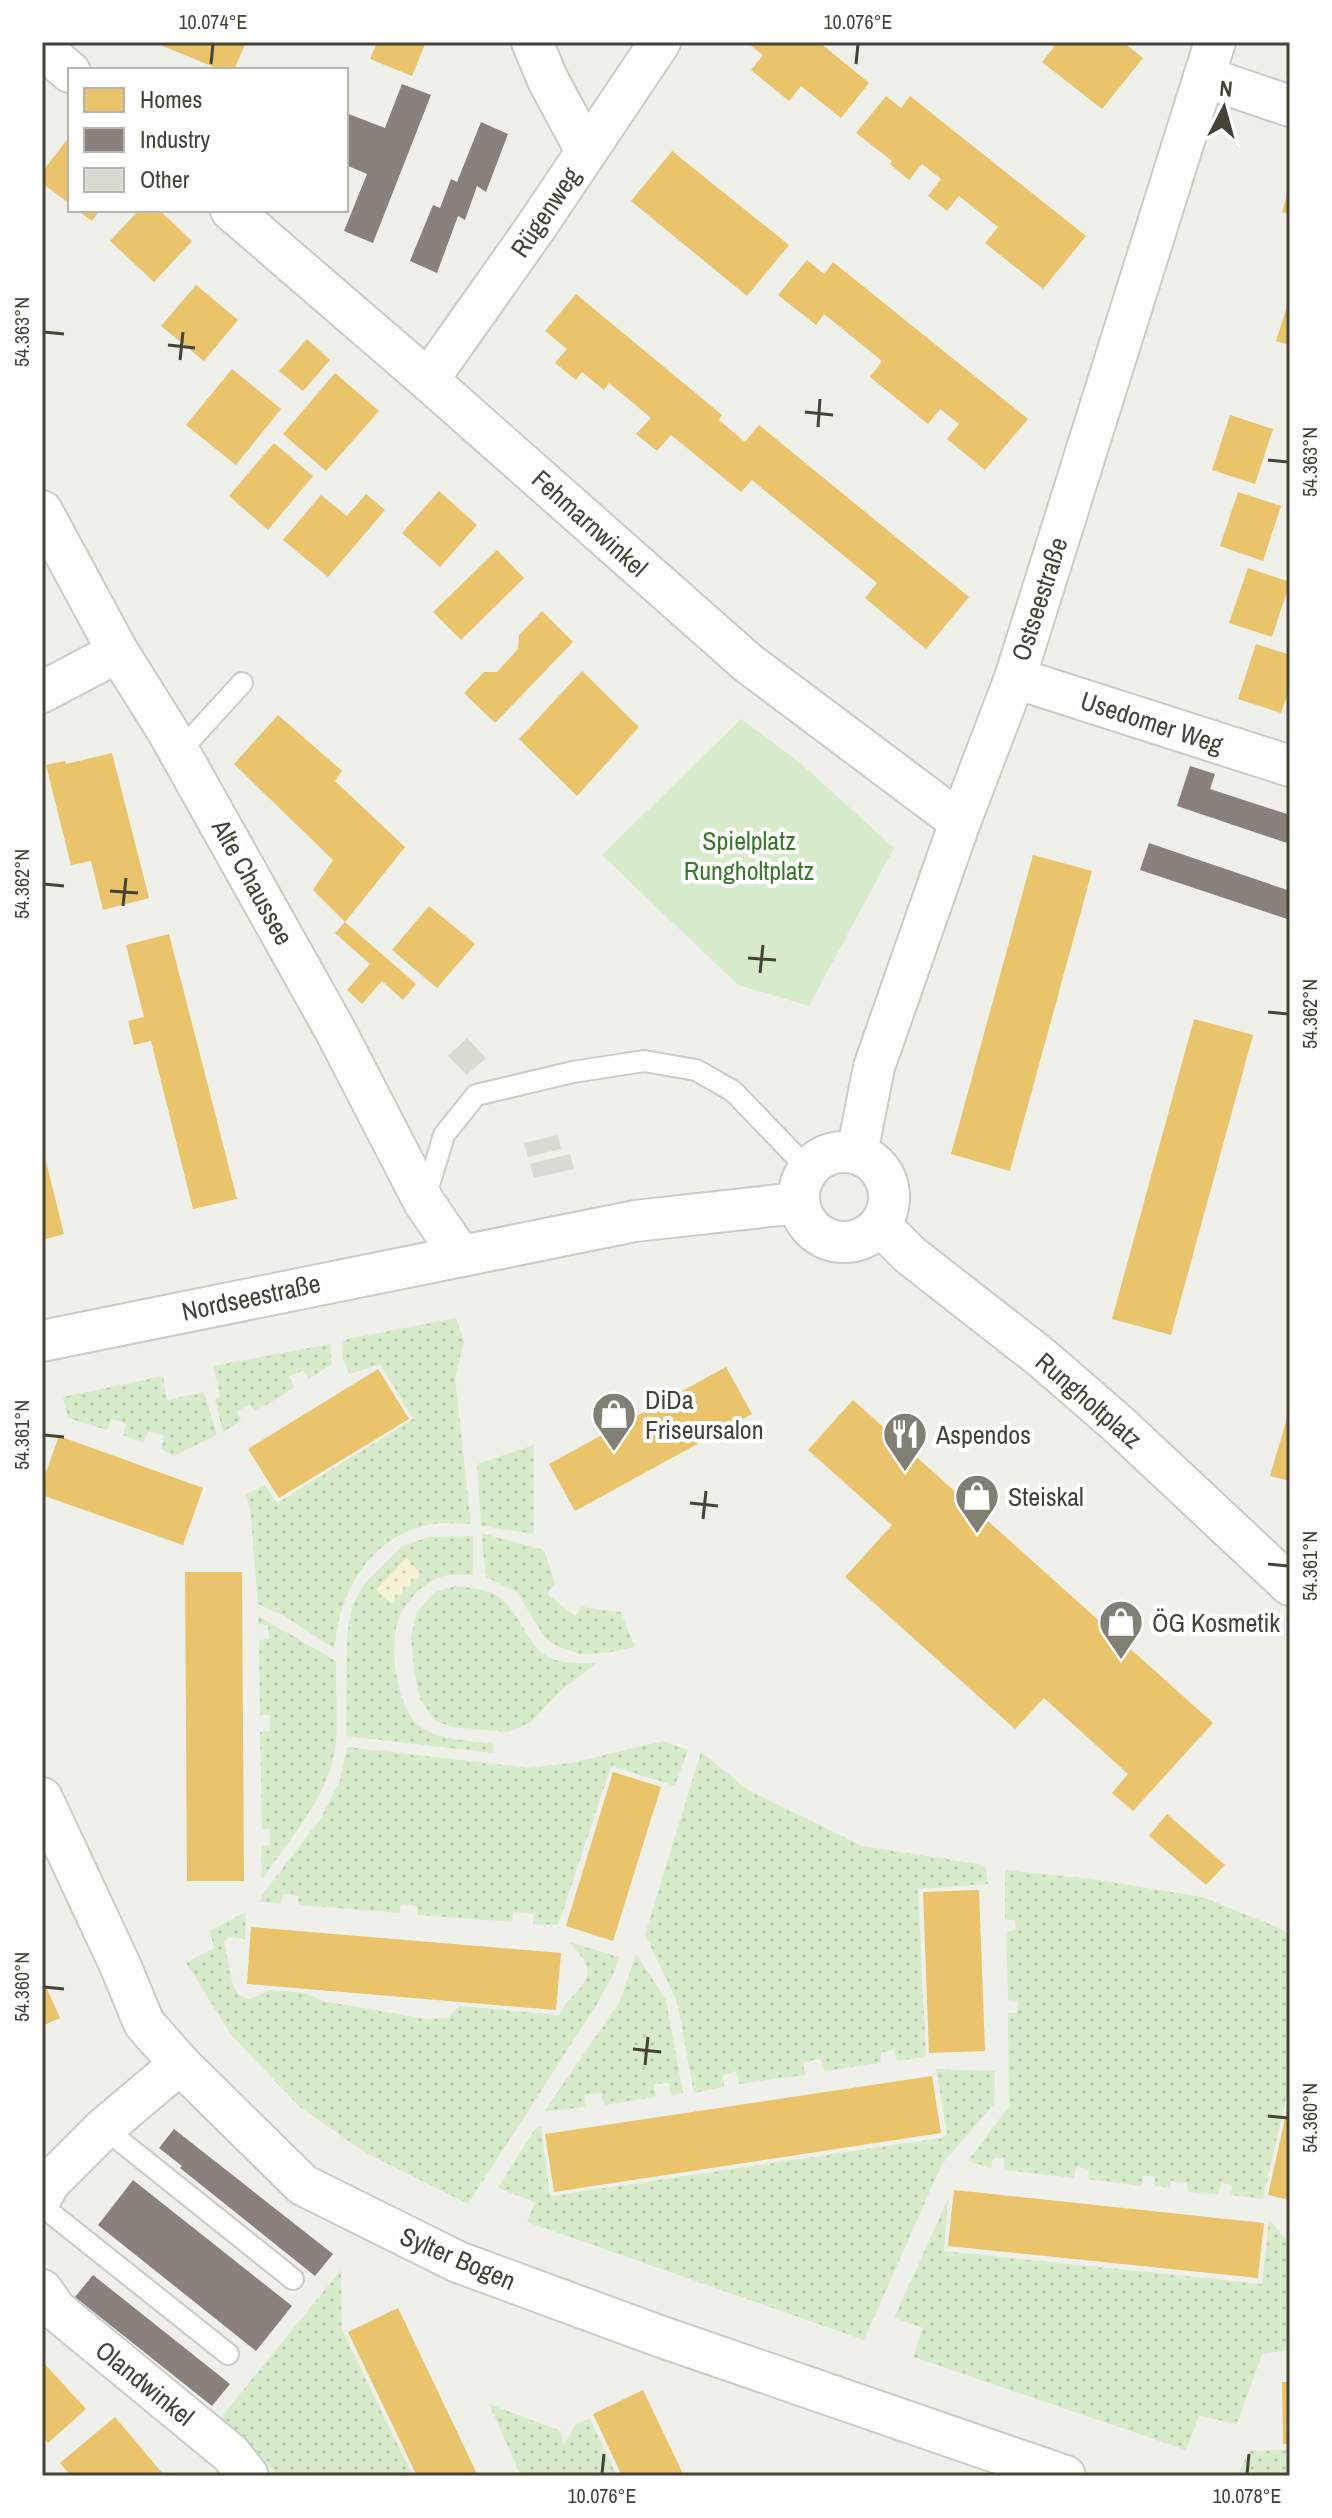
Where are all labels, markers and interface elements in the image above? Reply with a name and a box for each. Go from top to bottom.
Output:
text: 10.074°E [178,8,248,35]
text: 10.076°E [823,8,893,35]
legend [68,68,348,212]
north arrow [1184,68,1264,148]
text: N [1218,73,1234,104]
text: Homes [140,83,202,115]
text: Industry [140,123,210,155]
street label: Rügenweg [502,160,588,264]
text: Other [140,163,190,195]
text: 54.363°N [8,297,35,367]
text: 54.363°N [1296,427,1323,497]
street label: Fehmarnwinkel [525,462,655,584]
street label: Ostseestraße [1003,533,1075,665]
street label: Usedomer Weg [1076,683,1228,762]
street label: Alte Chaussee [204,812,302,951]
park label: Spielplatz Rungholtplatz [684,823,814,888]
text: 54.362°N [8,849,35,919]
text: 54.362°N [1296,979,1323,1049]
street label: Nordseestraße [178,1265,324,1329]
street label: Rungholtplatz [1028,1344,1150,1456]
place label: DiDa Friseursalon [645,1382,763,1447]
shop icon: DiDa Friseursalon [590,1390,638,1453]
text: 54.361°N [8,1400,35,1470]
restaurant icon: Aspendos [881,1410,929,1473]
place label: Aspendos [935,1417,1031,1452]
shop icon: Steiskal [953,1472,1001,1535]
place label: Steiskal [1008,1479,1084,1514]
text: 54.361°N [1296,1531,1323,1601]
shop icon: ÖG Kosmetik [1097,1598,1145,1661]
place label: ÖG Kosmetik [1152,1605,1280,1640]
text: 54.360°N [8,1952,35,2022]
text: 54.360°N [1296,2083,1323,2153]
street label: Sylter Bogen [395,2218,521,2298]
street label: Olandwinkel [88,2332,202,2434]
text: 10.076°E [567,2482,637,2509]
text: 10.078°E [1212,2482,1282,2509]

